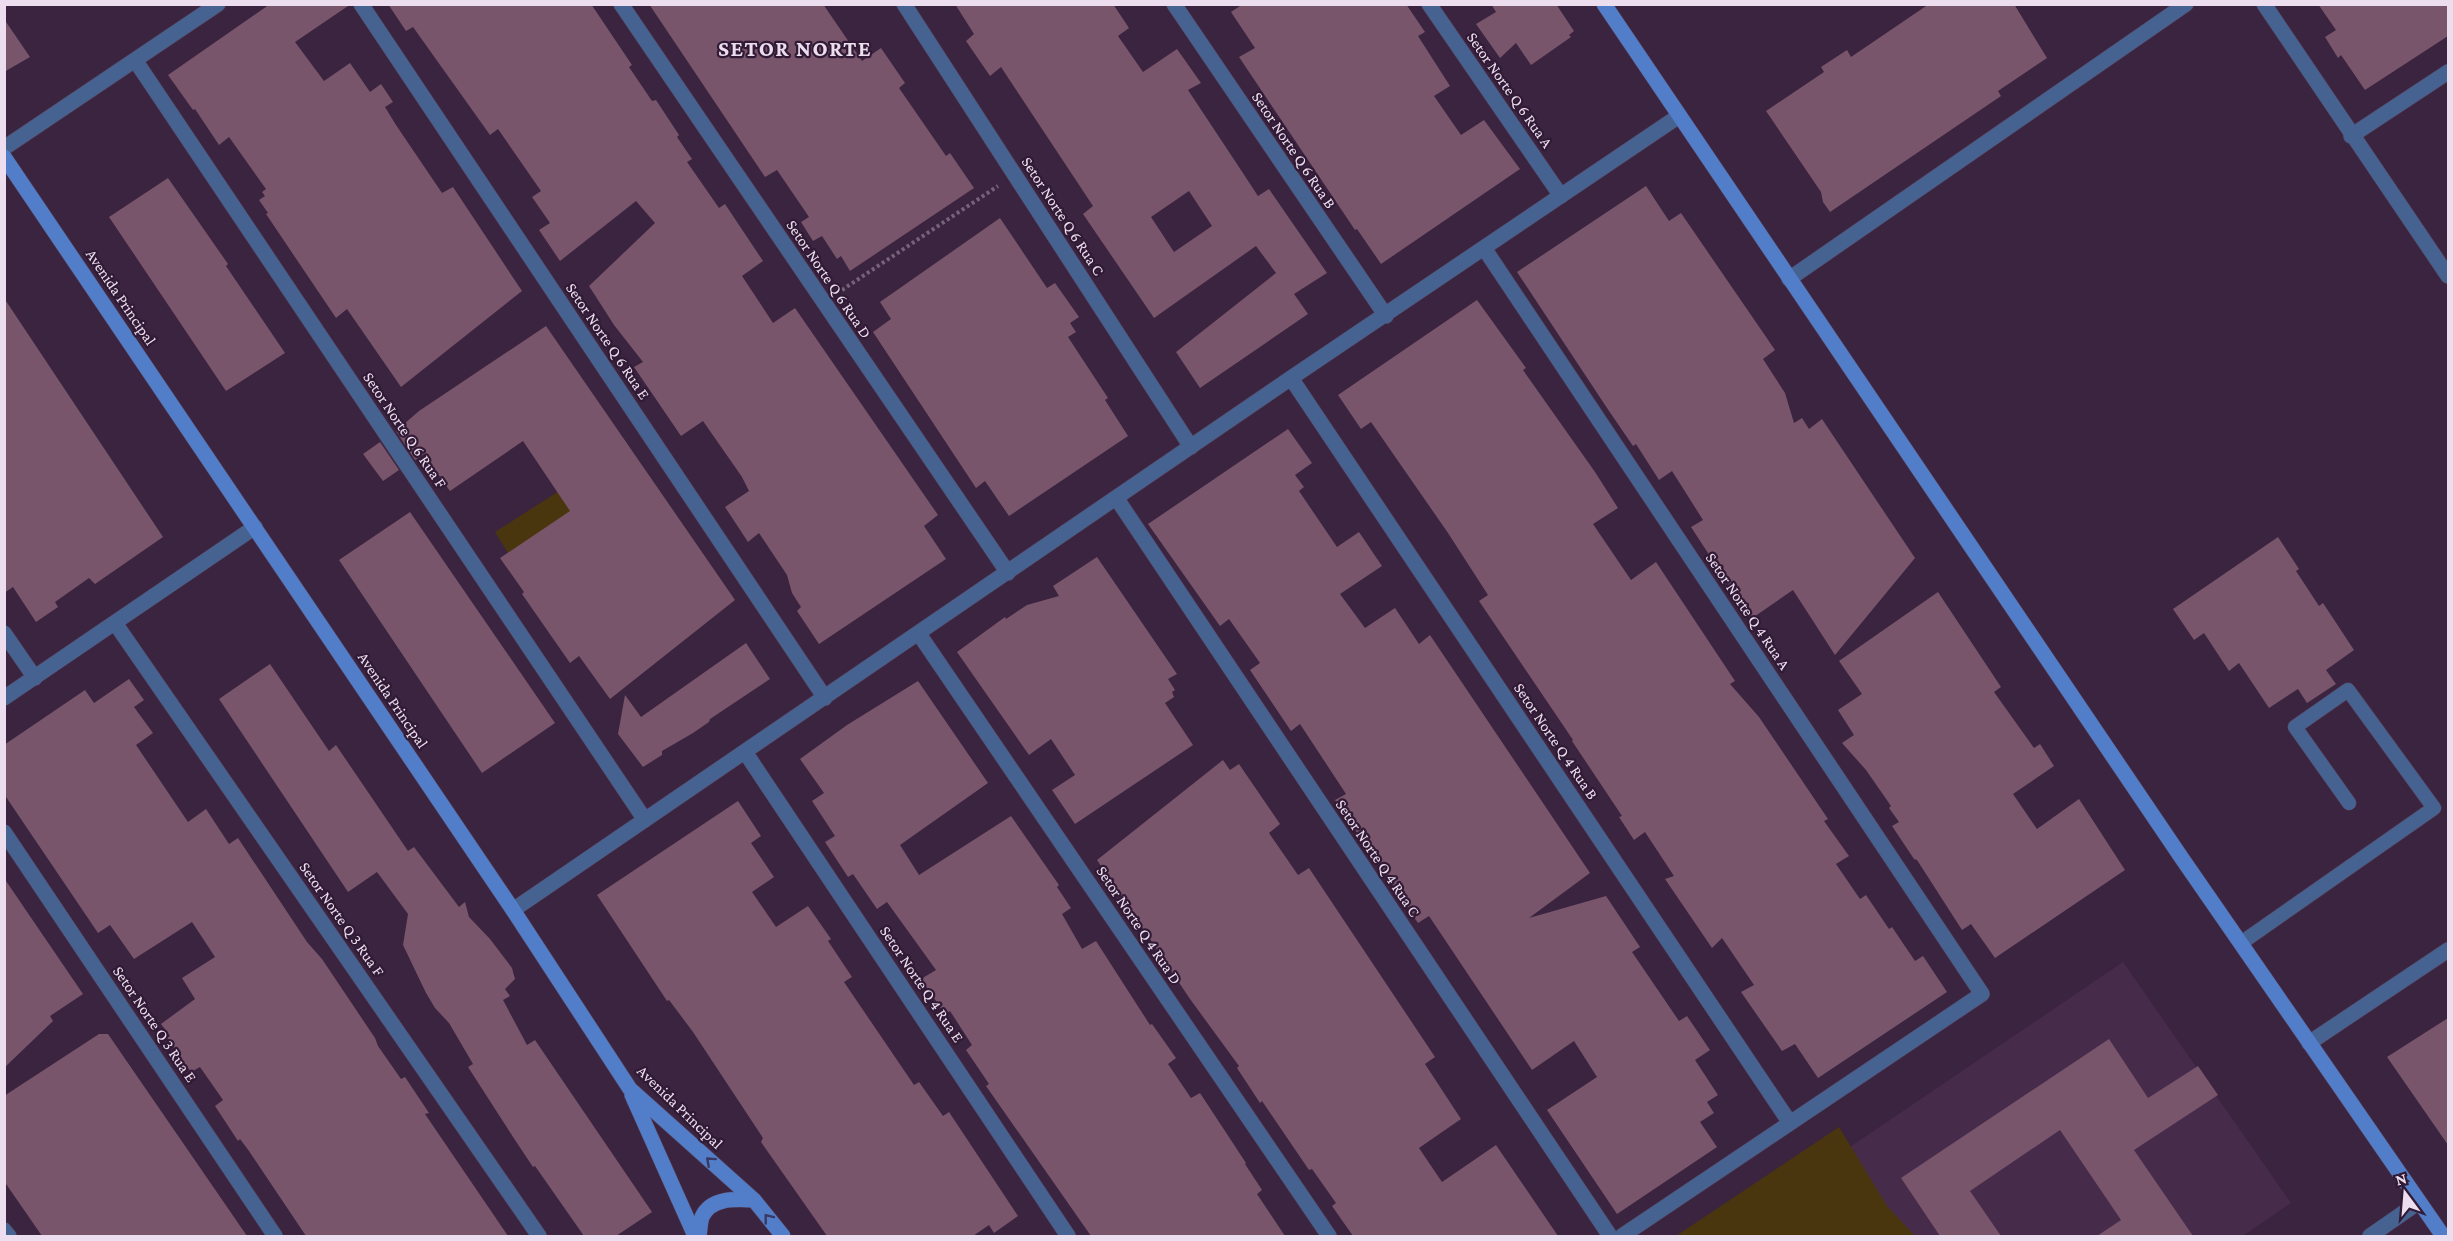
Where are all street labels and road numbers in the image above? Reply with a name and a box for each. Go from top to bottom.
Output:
street label: Setor Norte Q 6 Rua A [1464,29,1557,152]
street label: Setor Norte Q 6 Rua B [1249,89,1339,212]
street label: Setor Norte Q 6 Rua C [1018,154,1108,278]
street label: Setor Norte Q 6 Rua D [783,217,875,341]
street label: Avenida Principal [82,246,159,349]
street label: Setor Norte Q 6 Rua E [563,280,653,403]
street label: Setor Norte Q 6 Rua F [360,369,450,491]
street label: Setor Norte Q 4 Rua A [1703,549,1794,673]
street label: Avenida Principal [354,649,431,752]
street label: Setor Norte Q 4 Rua B [1511,680,1601,803]
street label: Setor Norte Q 4 Rua C [1333,796,1423,920]
street label: Setor Norte Q 3 Rua F [296,859,388,979]
street label: Setor Norte Q 4 Rua D [1093,863,1185,987]
street label: Setor Norte Q 4 Rua E [877,923,967,1046]
street label: Setor Norte Q 3 Rua E [110,963,200,1085]
street label: Avenida Principal [633,1062,726,1153]

